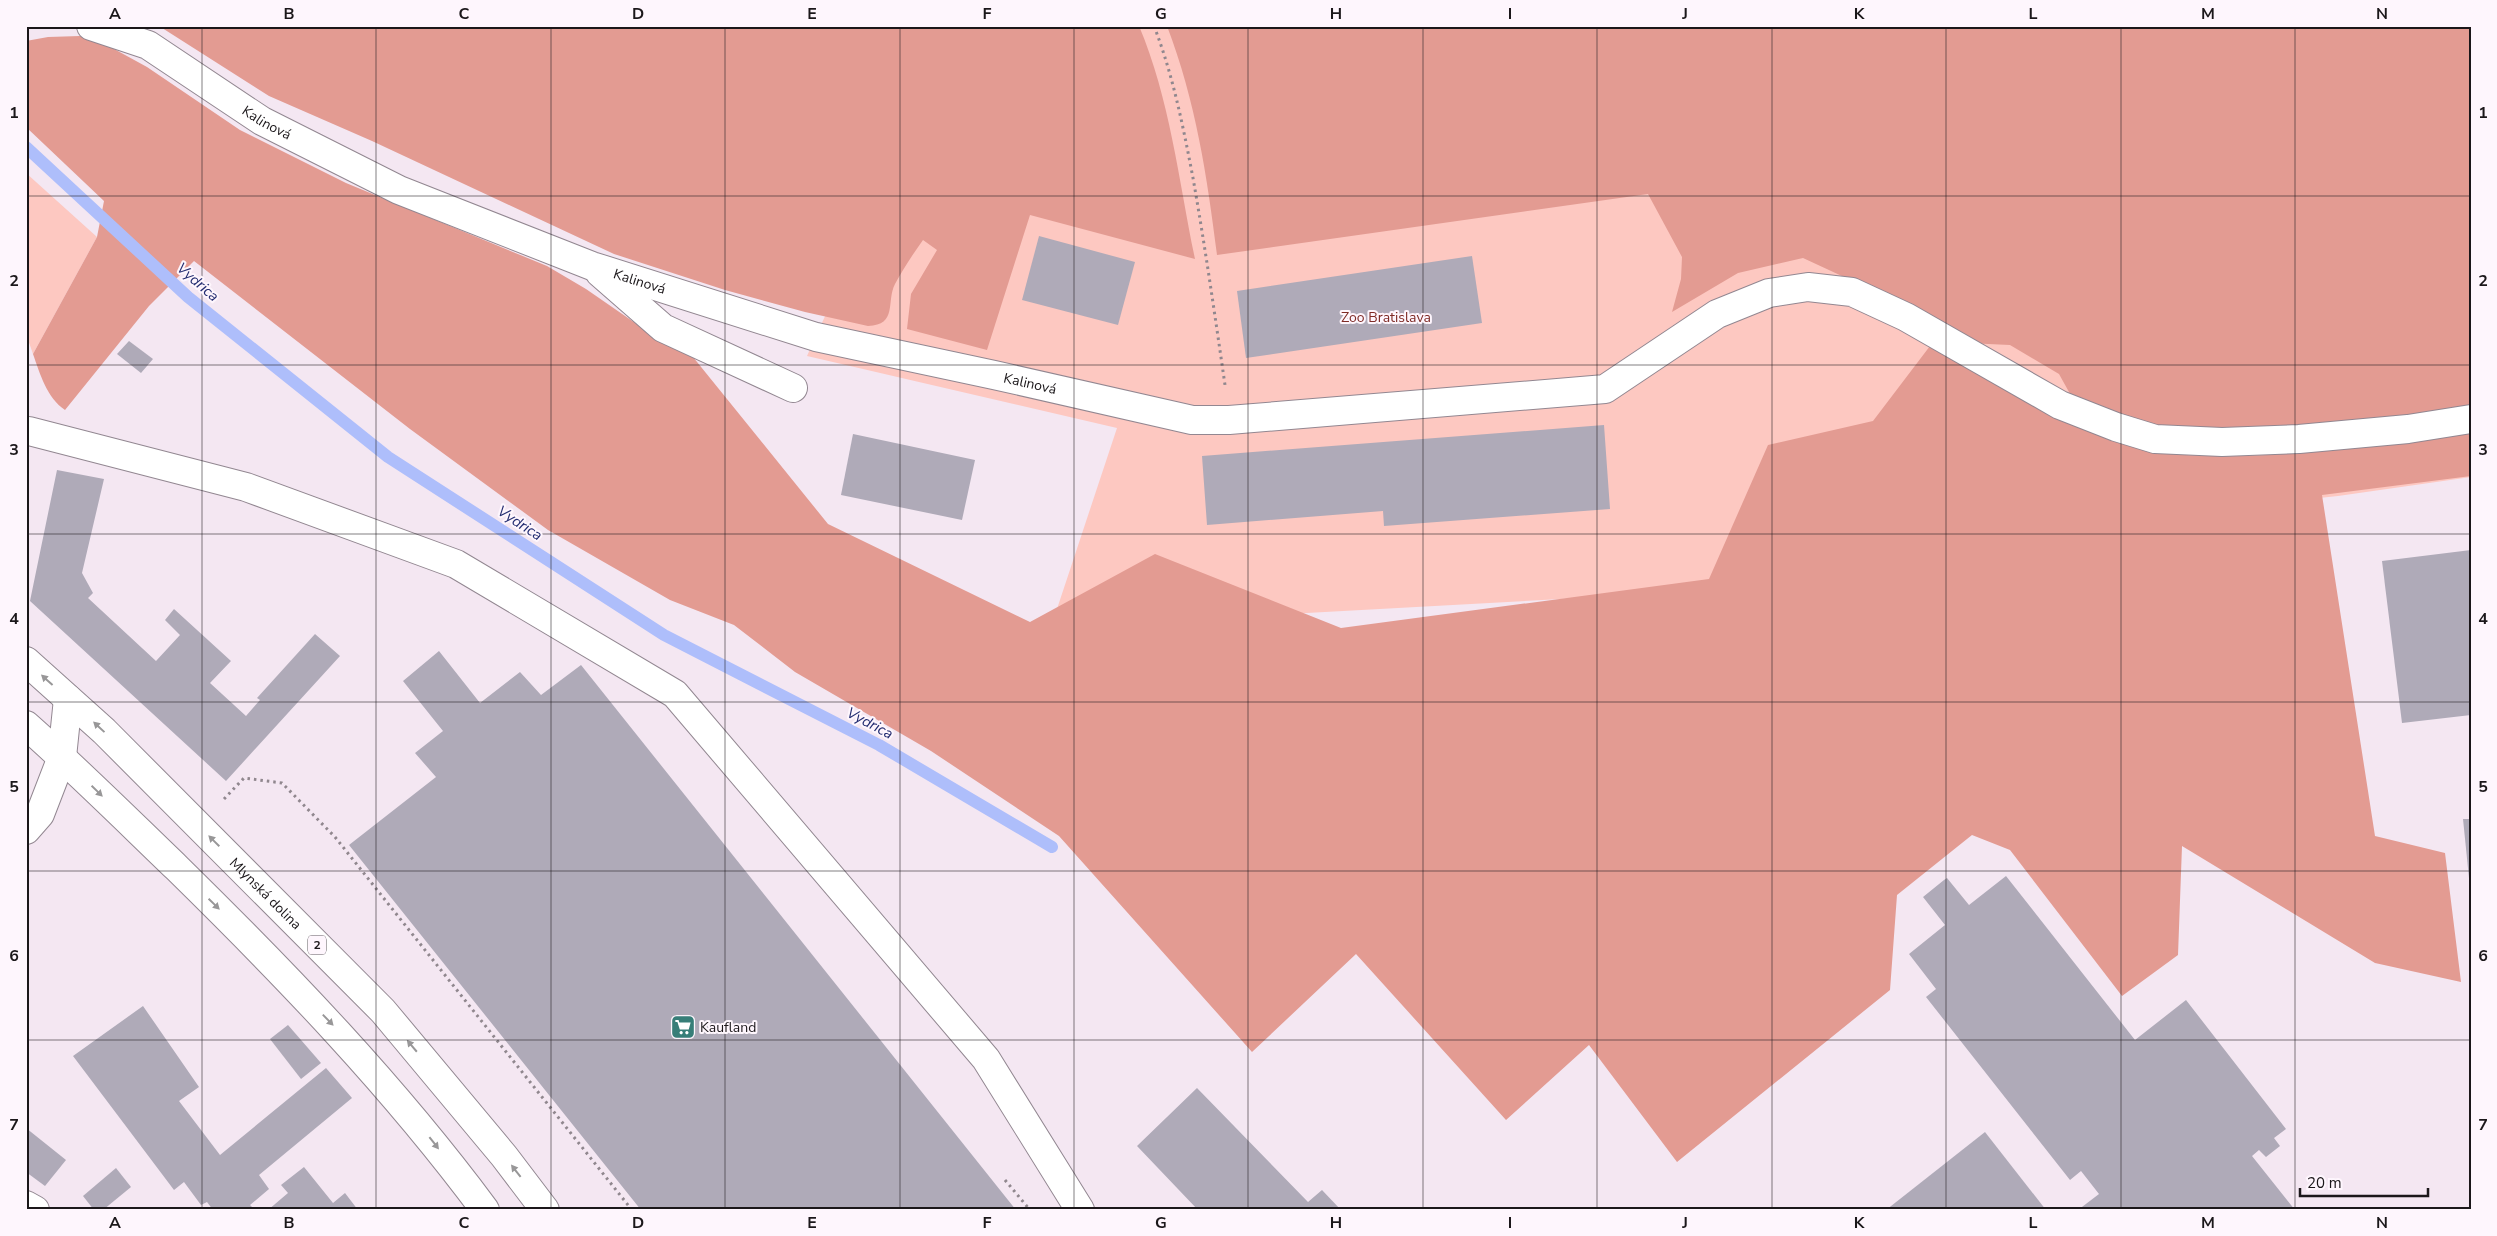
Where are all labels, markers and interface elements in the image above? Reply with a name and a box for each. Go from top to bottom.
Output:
text: A [109,3,121,25]
text: B [283,3,295,25]
text: C [459,3,470,25]
text: D [632,3,644,25]
text: E [807,3,817,25]
text: F [983,3,992,25]
text: G [1155,3,1167,25]
text: H [1330,3,1342,25]
text: I [1508,3,1512,25]
text: J [1681,3,1688,25]
text: K [1854,3,1866,25]
text: L [2029,3,2038,25]
text: M [2201,3,2215,25]
text: N [2376,3,2388,25]
street label: Kalinová [238,101,294,144]
text: 1 [9,102,19,124]
text: 1 [2478,102,2488,124]
water label: Vydrica [173,258,223,306]
street label: Kalinová [611,264,668,299]
text: 2 [9,270,19,292]
text: 2 [2478,270,2488,292]
park label: Zoo Bratislava [1341,308,1431,327]
street label: Kalinová [1002,368,1058,399]
text: 3 [9,439,19,461]
text: 3 [2478,439,2488,461]
water label: Vydrica [494,501,546,545]
text: 4 [9,608,19,630]
text: 4 [2478,608,2488,630]
one-way arrow [42,674,54,686]
water label: Vydrica [843,702,897,744]
one-way arrow [93,721,105,733]
text: 5 [9,776,19,798]
text: 5 [2478,776,2488,798]
one-way arrow [91,785,103,797]
one-way arrow [209,835,221,847]
street label: Mlynská dolina [225,854,306,934]
one-way arrow [207,898,219,910]
road number: 2 [308,936,326,954]
text: 6 [9,945,19,967]
text: 6 [2478,945,2488,967]
one-way arrow [321,1014,333,1026]
supermarket icon: Kaufland [670,1014,696,1040]
place label: Kaufland [700,1018,756,1037]
one-way arrow [407,1040,418,1052]
text: 7 [9,1114,19,1136]
text: 7 [2478,1114,2488,1136]
one-way arrow [428,1136,439,1149]
one-way arrow [511,1164,521,1178]
scale bar [2300,1166,2427,1198]
text: 20 m [2307,1173,2342,1193]
text: A [109,1212,121,1234]
text: B [283,1212,295,1234]
text: C [459,1212,470,1234]
text: D [632,1212,644,1234]
text: E [807,1212,817,1234]
text: F [983,1212,992,1234]
text: G [1155,1212,1167,1234]
text: H [1330,1212,1342,1234]
text: I [1508,1212,1512,1234]
text: J [1681,1212,1688,1234]
text: K [1854,1212,1866,1234]
text: L [2029,1212,2038,1234]
text: M [2201,1212,2215,1234]
text: N [2376,1212,2388,1234]

